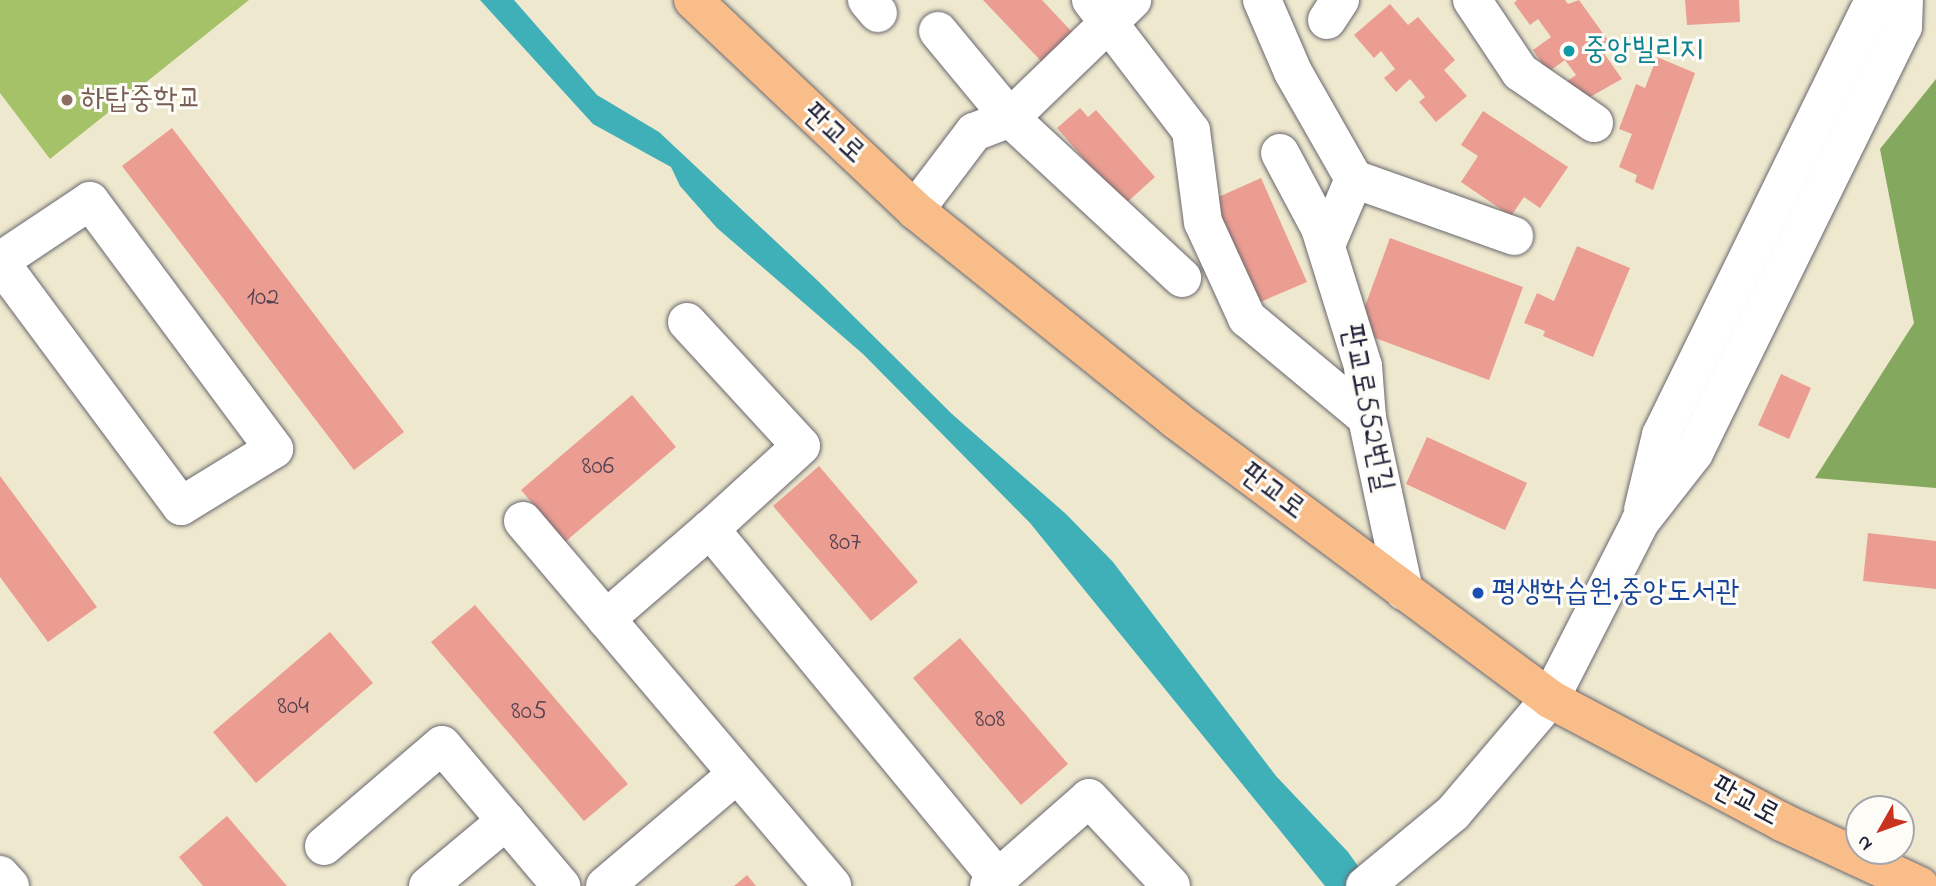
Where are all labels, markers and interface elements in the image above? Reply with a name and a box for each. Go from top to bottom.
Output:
place label: 중앙빌리지 [1583,33,1704,69]
marker: 중앙빌리지 [1561,43,1577,59]
place label: 하탑중학교 [81,82,202,118]
marker: 하탑중학교 [59,92,75,108]
street label: 판교로 [794,96,872,172]
house number: 102 [247,283,279,315]
street label: 판교로552번길 [1332,321,1400,495]
house number: 806 [582,452,614,484]
street label: 판교로 [1232,456,1312,528]
house number: 807 [829,528,861,560]
place label: 평생학습원.중앙도서관 [1492,575,1740,611]
marker: 평생학습원.중앙도서관 [1470,585,1486,601]
house number: 804 [277,692,309,724]
house number: 805 [511,697,547,729]
house number: 808 [975,705,1005,737]
street label: 판교로 [1705,769,1785,835]
north arrow [1845,795,1915,865]
text: N [1851,829,1880,856]

